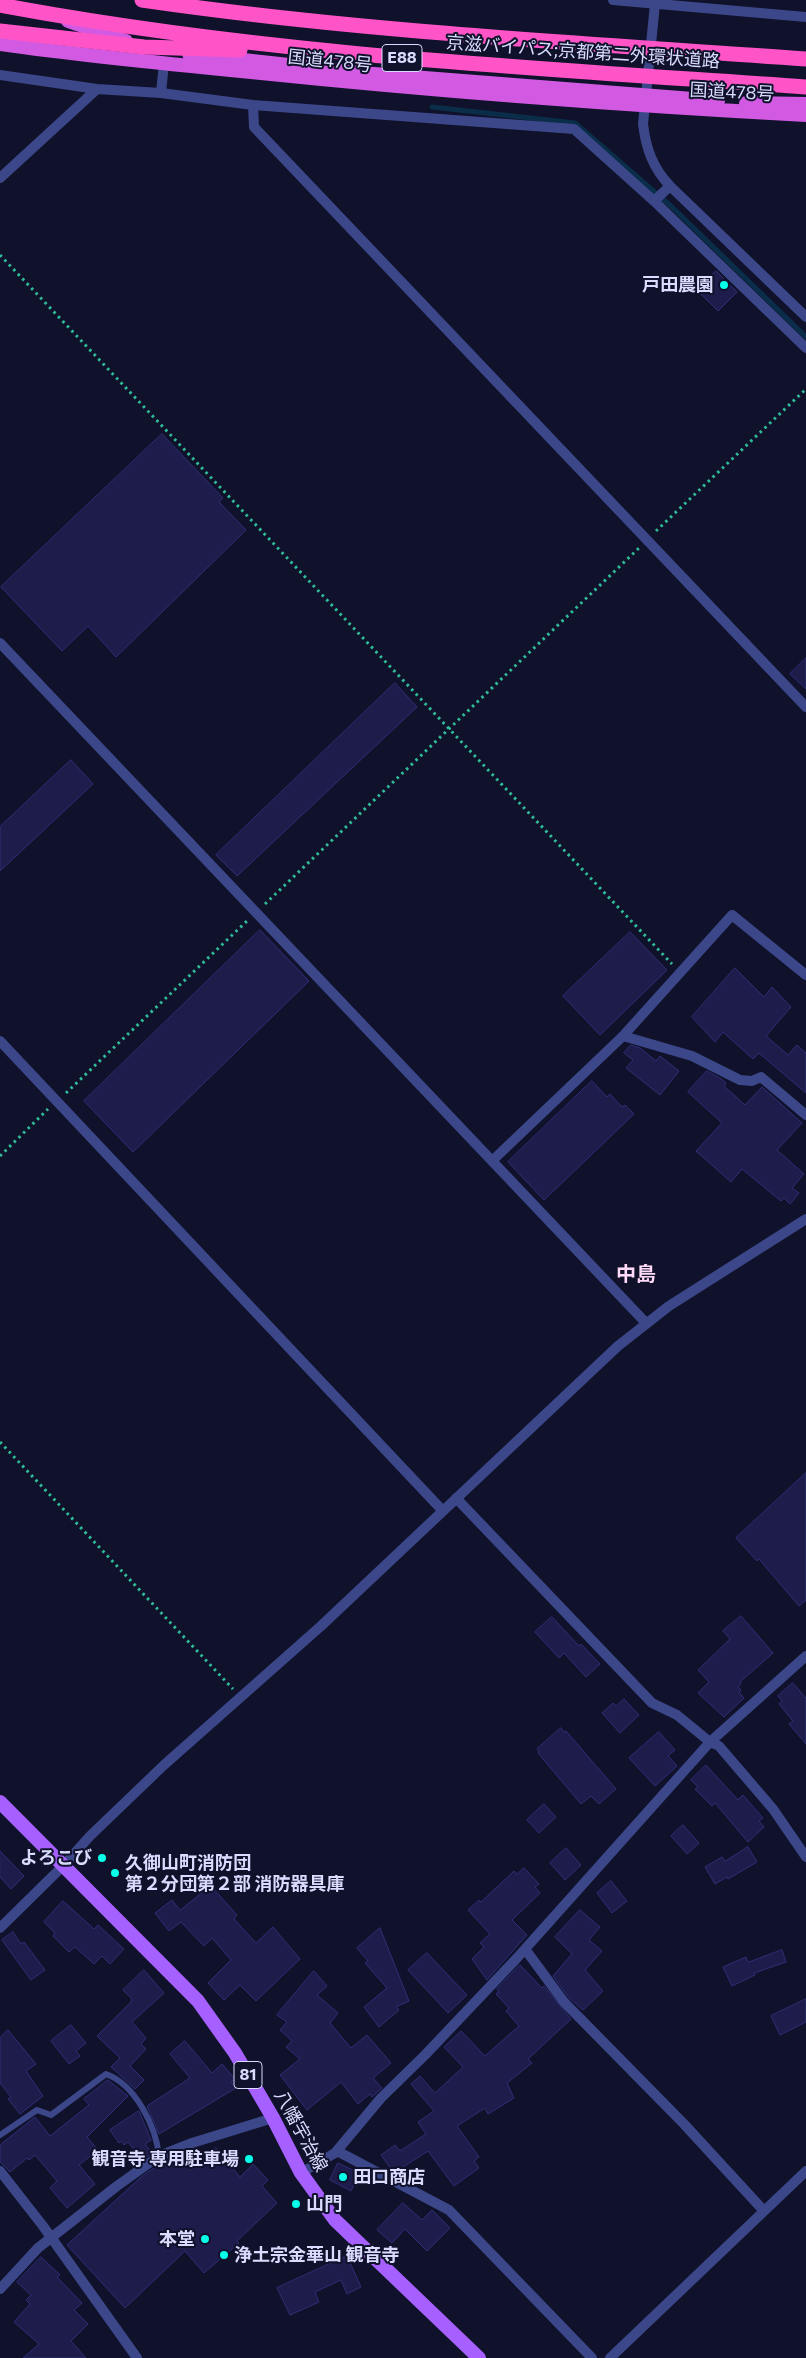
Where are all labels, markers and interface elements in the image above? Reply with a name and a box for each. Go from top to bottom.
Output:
street label: 京滋バイパス;京都第二外環状道路 [445,32,721,72]
road number: E88 [382,44,422,72]
street label: 国道478号 [287,46,373,76]
street label: 国道478号 [689,79,775,105]
place label: 戸田農園 [642,274,714,296]
marker: 戸田農園 [718,279,730,291]
district label: 中島 [616,1262,656,1286]
place label: よろこび [20,1847,92,1869]
marker: よろこび [96,1852,108,1864]
place label: 久御山町消防団 第２分団第２部 消防器具庫 [125,1852,344,1895]
marker: 久御山町消防団 第２分団第２部 消防器具庫 [109,1867,121,1879]
road number: 81 [234,2062,262,2088]
street label: 八幡宇治線 [270,2086,332,2176]
place label: 観音寺 専用駐車場 [92,2148,239,2170]
marker: 観音寺 専用駐車場 [243,2153,255,2165]
place label: 田口商店 [353,2166,425,2188]
marker: 田口商店 [337,2171,349,2183]
place label: 山門 [306,2193,342,2215]
marker: 山門 [290,2198,302,2210]
place label: 本堂 [159,2228,195,2250]
marker: 本堂 [199,2233,211,2245]
place label: 浄土宗金華山 観音寺 [234,2244,399,2266]
marker: 浄土宗金華山 観音寺 [218,2249,230,2261]

